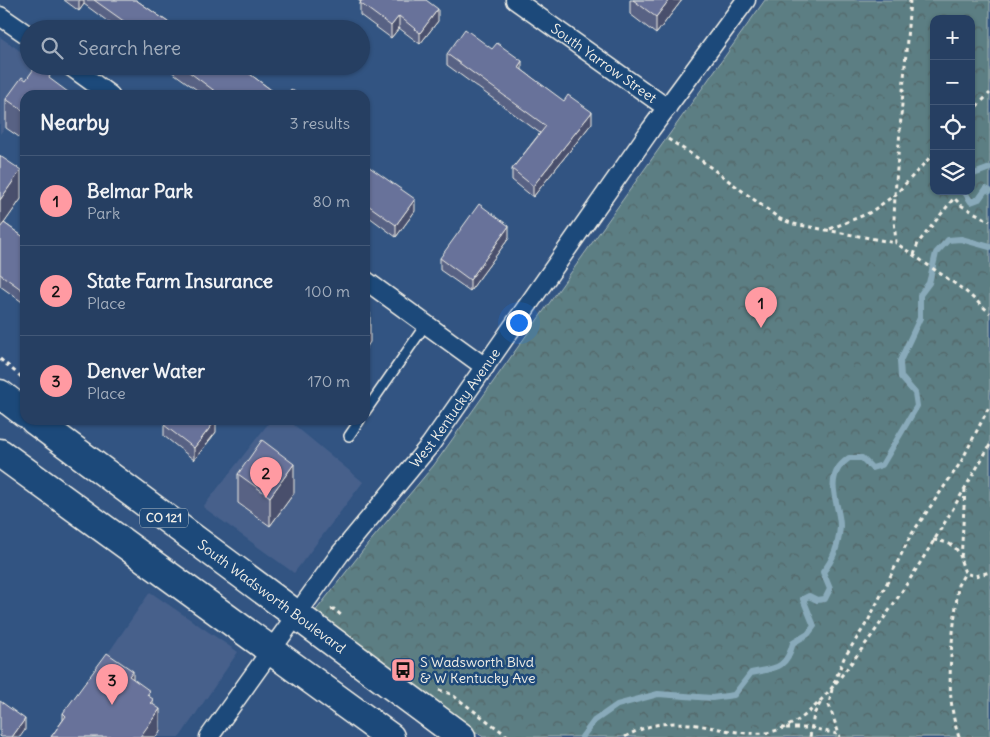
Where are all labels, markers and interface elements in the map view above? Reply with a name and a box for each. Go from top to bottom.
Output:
map controls [930,15,975,195]
button: + [930,15,975,60]
street label: South Yarrow Street [547,19,661,107]
search box [20,20,370,75]
icon: search [38,34,66,62]
text: Search here [78,36,181,60]
button: − [930,60,975,105]
button: locate [930,105,975,150]
text: Nearby [40,109,110,136]
text: 3 results [290,113,350,133]
button: layers [930,150,975,195]
text: Belmar Park [87,179,193,203]
text: 1 [53,191,59,211]
text: 80 m [312,191,350,211]
text: Park [87,203,120,223]
text: State Farm Insurance [87,269,273,293]
text: 2 [52,281,60,301]
text: 100 m [305,281,350,301]
pin: 1 [745,287,777,328]
text: Place [87,293,126,313]
your location [506,310,532,336]
street label: West Kentucky Avenue [406,345,504,472]
text: Denver Water [87,359,205,383]
text: 3 [51,371,61,391]
text: 170 m [307,371,350,391]
text: Place [87,383,126,403]
pin: 2 [250,457,282,498]
road number: CO 121 [140,508,188,528]
street label: South Wadsworth Boulevard [194,536,349,657]
place label: S Wadsworth Blvd & W Kentucky Ave [420,653,536,687]
bus stop icon: S Wadsworth Blvd & W Kentucky Ave [390,657,416,683]
pin: 3 [96,664,128,705]

